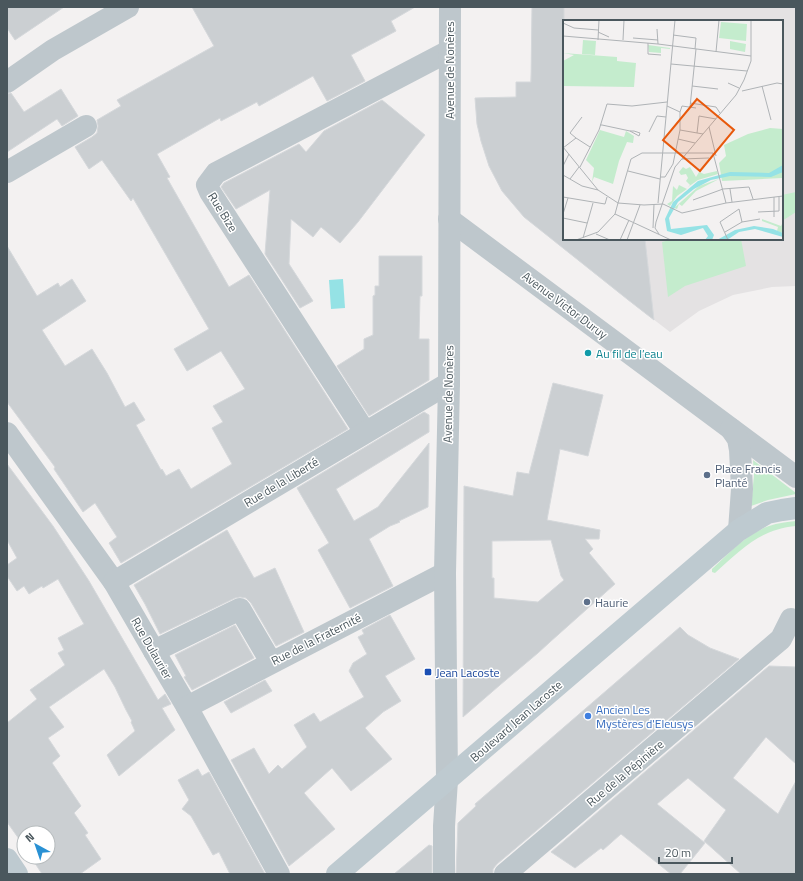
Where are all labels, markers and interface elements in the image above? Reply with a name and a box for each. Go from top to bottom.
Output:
inset map [563,20,783,240]
street label: Avenue de Nonères [440,21,459,119]
street label: Rue Bize [203,188,243,236]
street label: Avenue Victor Duruy [518,266,612,344]
place label: Au fil de l’eau [596,344,663,363]
street label: Avenue de Nonères [438,345,458,443]
marker: Au fil de l’eau [583,348,593,358]
street label: Rue de la Liberté [240,452,322,512]
place label: Place Francis Planté [715,459,781,492]
marker: Place Francis Planté [702,470,712,480]
place label: Haurie [595,593,628,612]
marker: Haurie [582,597,592,607]
street label: Rue de la Fraternité [268,608,364,670]
street label: Rue Dulaurier [127,614,177,682]
place label: Jean Lacoste [436,663,500,682]
marker: Jean Lacoste [423,667,433,677]
street label: Boulevard Jean Lacoste [466,675,566,767]
place label: Ancien Les Mystères d'Eleusys [596,700,694,733]
marker: Ancien Les Mystères d'Eleusys [583,711,593,721]
street label: Rue de la Pépinière [582,735,668,811]
north arrow [16,825,56,865]
text: N [22,829,38,846]
scale bar [659,839,732,865]
text: 20 m [665,843,691,862]

